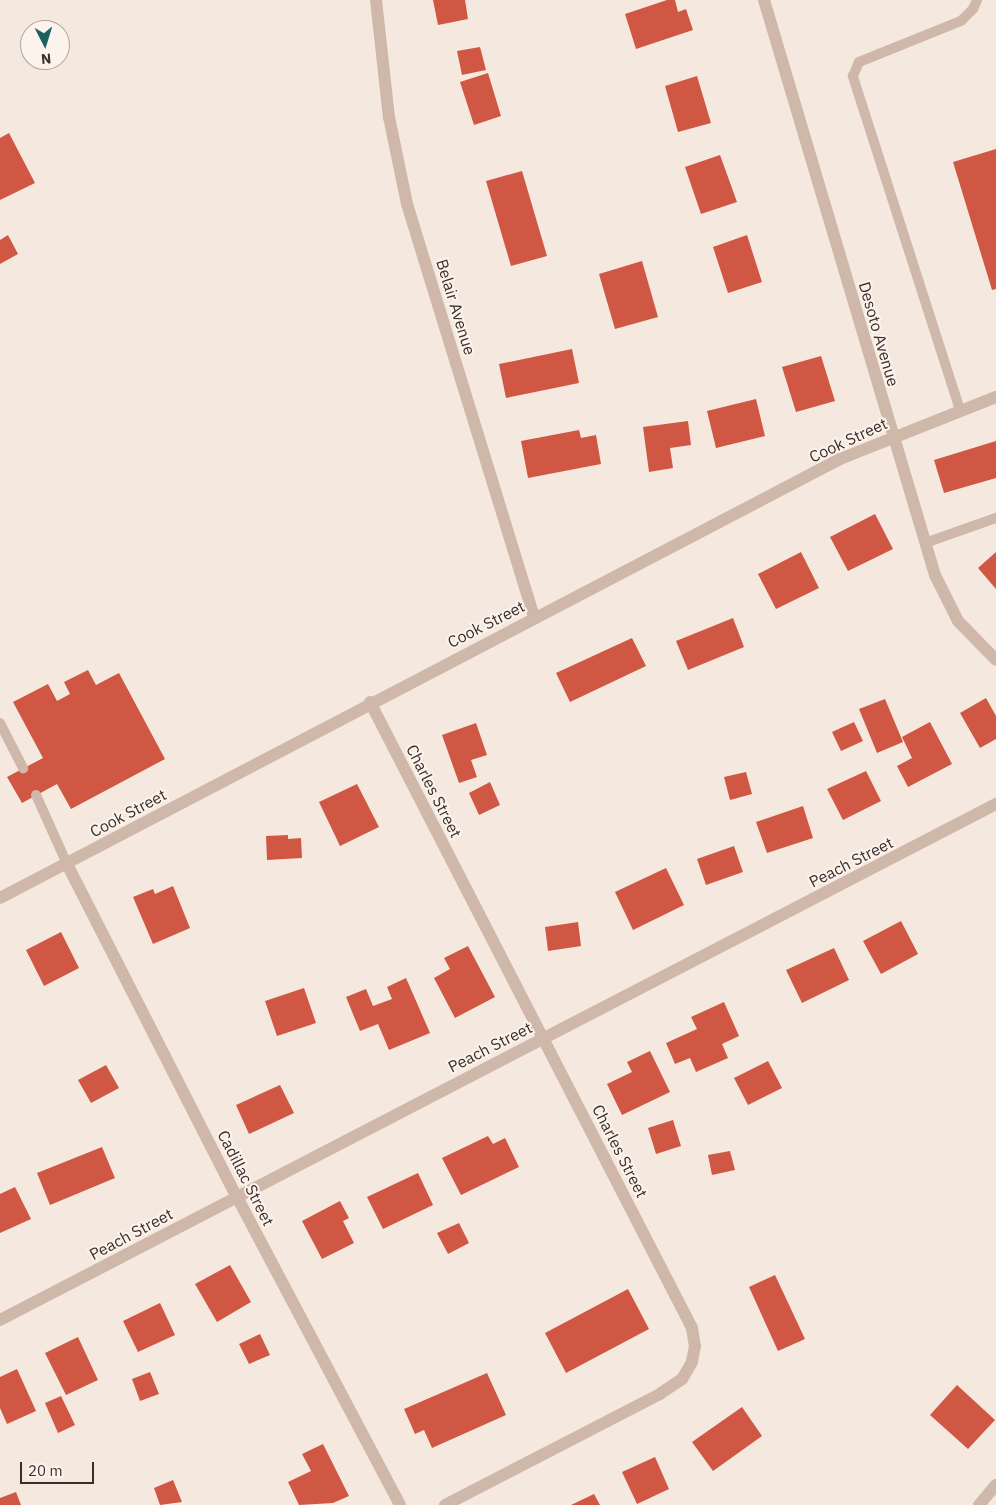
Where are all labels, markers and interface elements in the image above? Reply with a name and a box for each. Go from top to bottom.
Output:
north arrow [20,20,70,70]
text: N [40,50,52,68]
street label: Belair Avenue [432,257,480,357]
street label: Desoto Avenue [855,279,903,389]
street label: Cook Street [806,414,890,466]
street label: Cook Street [444,596,528,652]
street label: Charles Street [402,741,466,841]
street label: Cook Street [86,785,170,841]
street label: Peach Street [806,833,896,891]
street label: Peach Street [445,1018,535,1076]
street label: Charles Street [588,1101,652,1201]
street label: Cadillac Street [214,1127,278,1229]
street label: Peach Street [86,1204,176,1264]
scale bar [22,1452,96,1484]
text: 20 m [28,1461,63,1480]

